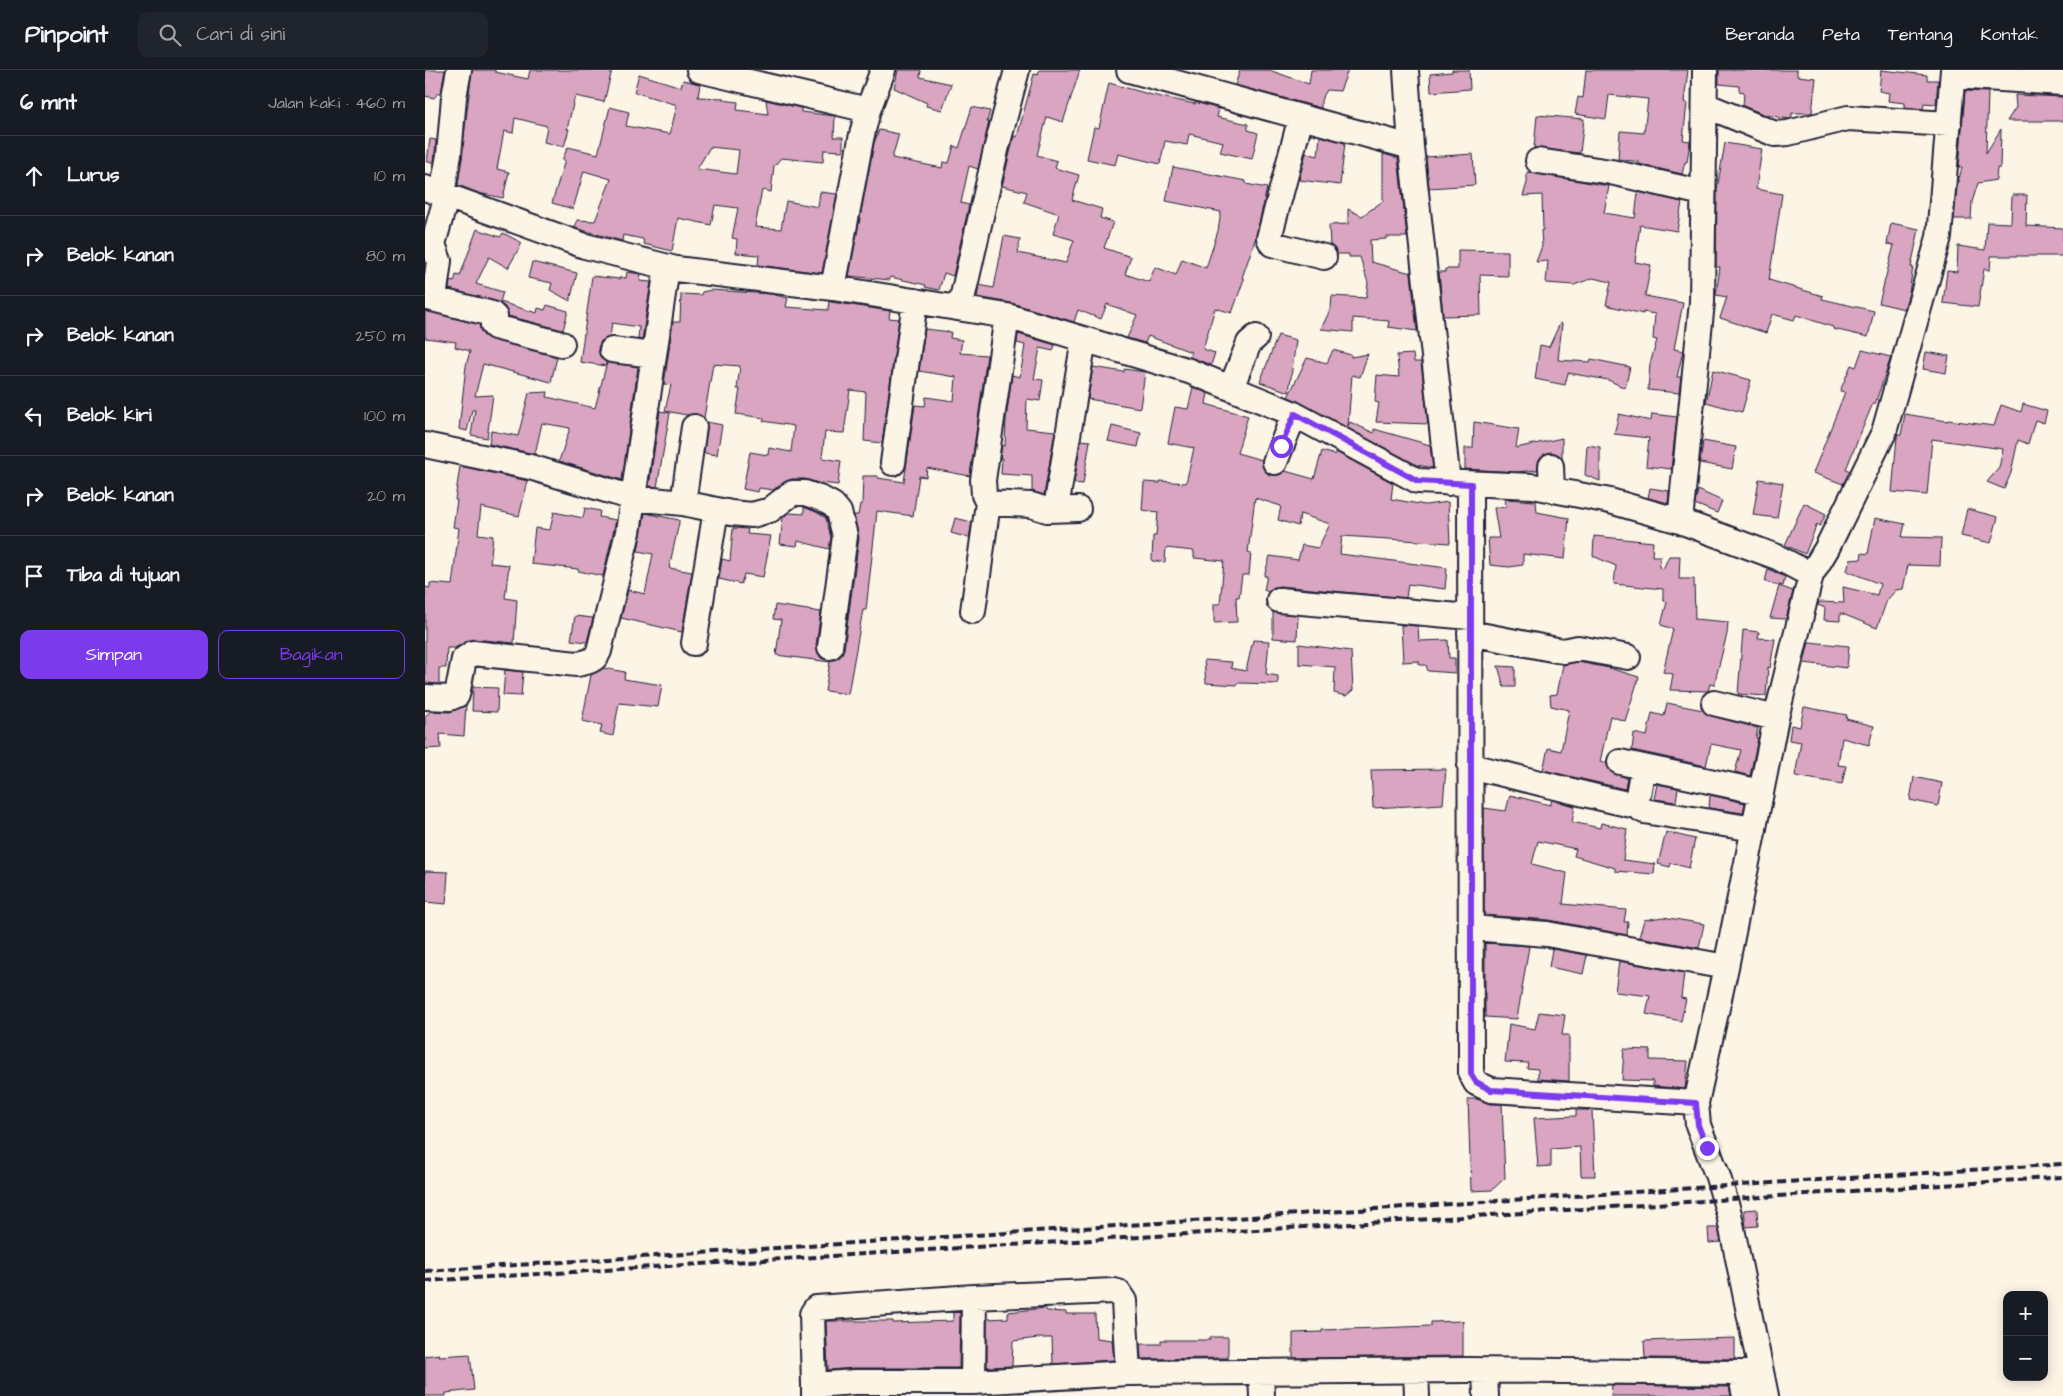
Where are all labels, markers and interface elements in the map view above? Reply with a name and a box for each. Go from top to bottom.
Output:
search box [138,12,488,57]
text: Pinpoint [25,18,108,52]
icon: search [156,21,184,49]
text: Cari di sini [196,21,285,48]
text: Beranda [1725,22,1794,47]
text: Peta [1822,22,1860,47]
text: Tentang [1888,22,1952,47]
text: Kontak [1980,22,2038,47]
text: 6 mnt [20,88,77,117]
text: Jalan kaki · 460 m [268,92,405,114]
icon: ahead [20,162,48,190]
text: Lurus [67,162,119,189]
text: 10 m [374,165,405,187]
icon: right [20,242,48,270]
text: Belok kanan [67,242,174,269]
text: 80 m [366,245,405,267]
icon: right [20,322,48,350]
text: Belok kanan [67,322,174,349]
text: 250 m [356,325,405,347]
icon: left [20,402,48,430]
text: Belok kiri [67,402,152,429]
text: 100 m [364,405,405,427]
route start [1270,435,1293,458]
icon: right [20,482,48,510]
text: Belok kanan [67,482,174,509]
text: 20 m [367,485,405,507]
icon: arrive [20,562,48,590]
text: Tiba di tujuan [67,562,179,589]
button: Simpan [20,630,208,679]
button: Bagikan [218,630,405,679]
route end [1696,1137,1719,1160]
map controls [2003,1291,2048,1381]
button: + [2003,1291,2048,1336]
button: − [2003,1336,2048,1381]

